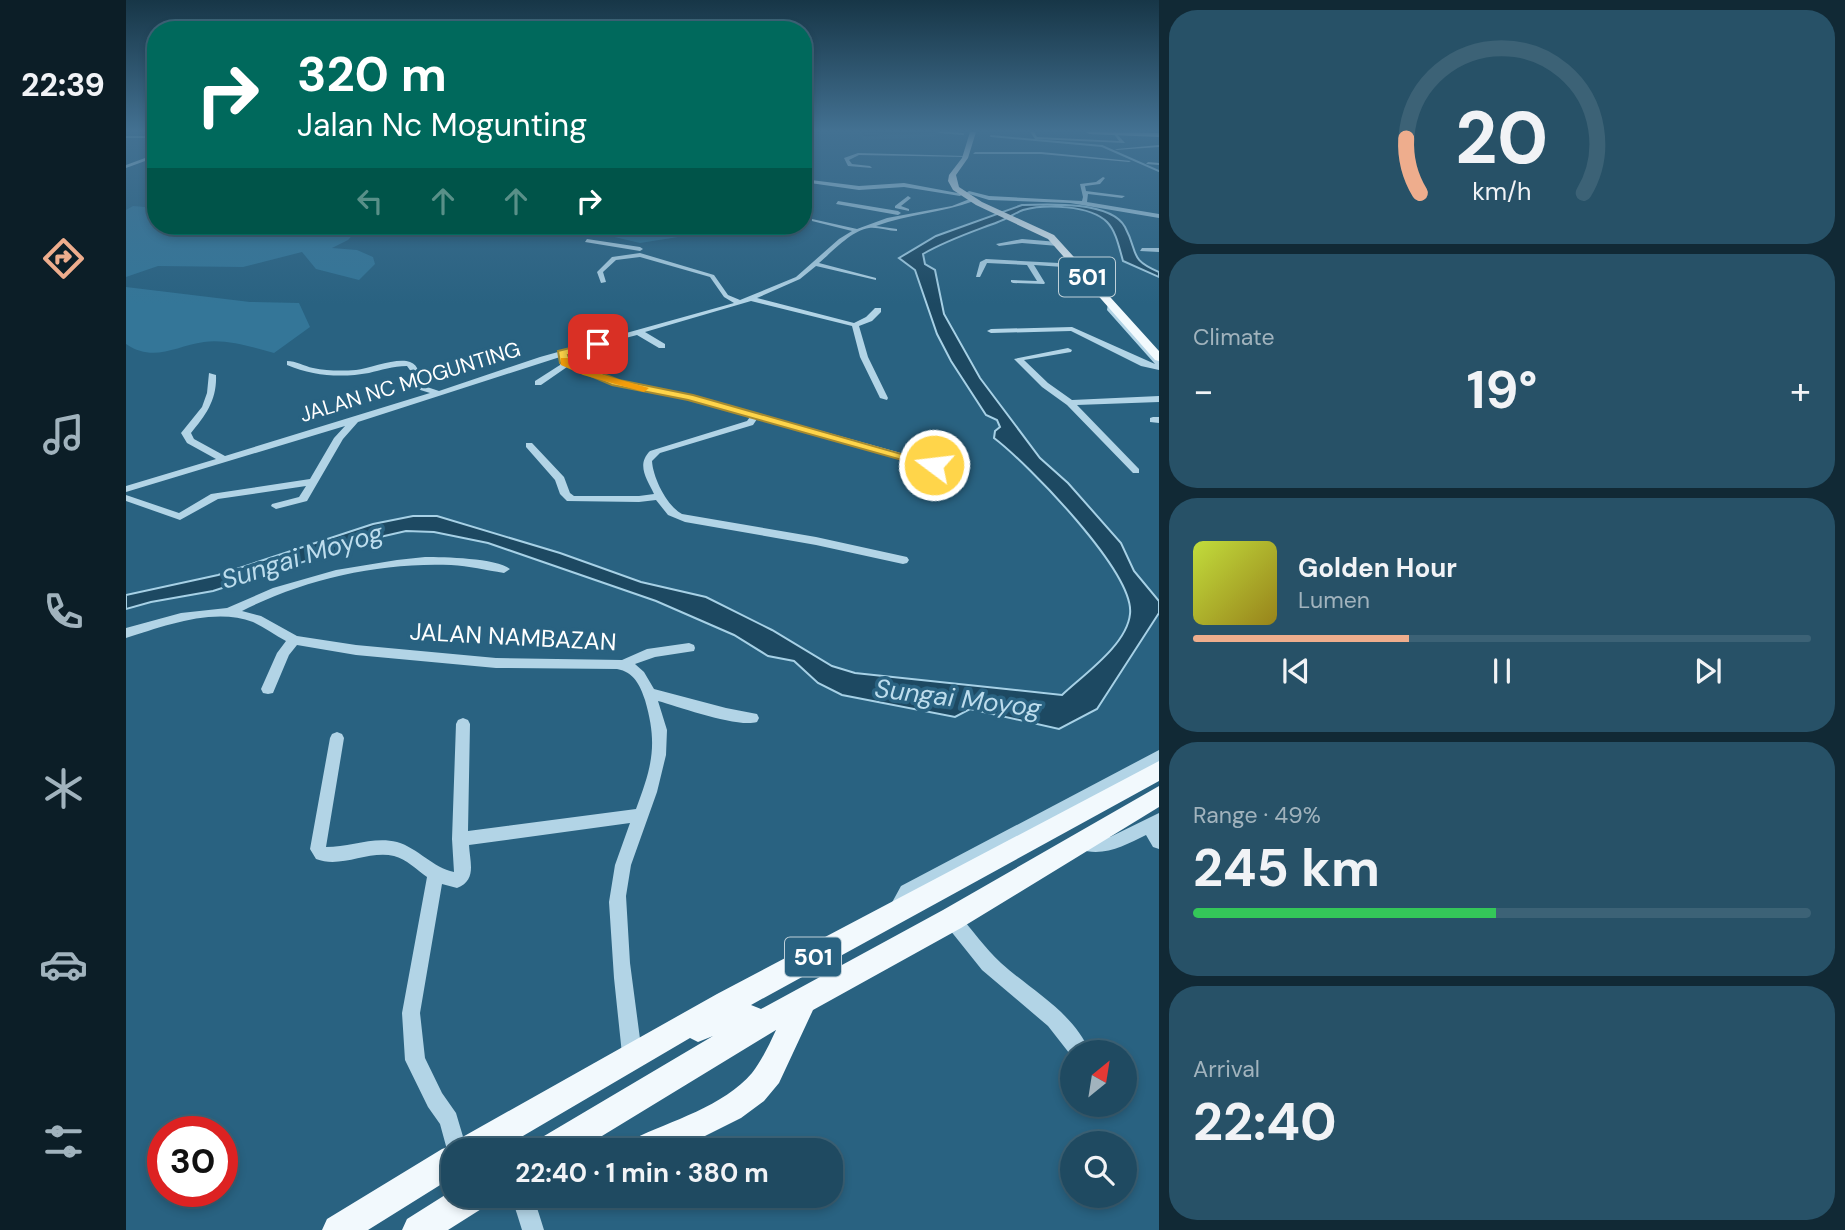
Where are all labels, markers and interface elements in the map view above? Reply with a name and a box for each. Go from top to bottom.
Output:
text: 320 m [297,42,447,106]
icon: right [182,49,273,140]
text: 22:39 [21,64,105,106]
text: 20 [1456,91,1548,186]
text: Jalan Nc Mogunting [297,104,587,146]
text: km/h [1472,175,1532,208]
icon: left [351,182,389,220]
icon: ahead [424,182,462,220]
icon: ahead [497,182,535,220]
icon: right [570,182,608,220]
icon: directions [39,234,88,283]
road number: 501 [1059,258,1115,296]
pin [568,314,628,374]
text: Climate [1193,322,1275,352]
icon: arrive [579,325,617,363]
street label: JALAN NC MOGUNTING [296,335,524,429]
text: 19° [1467,356,1537,424]
text: − [1193,366,1214,416]
text: + [1790,366,1811,416]
icon: music [39,410,88,459]
position arrow [897,428,971,502]
water label: Sungai Moyog [217,515,388,597]
text: Golden Hour [1298,551,1457,585]
text: Lumen [1298,585,1370,615]
icon: phone [39,587,88,636]
street label: JALAN NAMBAZAN [409,616,617,657]
icon: previous [1277,652,1315,690]
icon: pause [1483,652,1521,690]
icon: next [1689,652,1727,690]
water label: Sungai Moyog [873,671,1044,725]
icon: climate [39,764,88,813]
text: Range · 49% [1193,800,1321,830]
text: 245 km [1193,834,1380,902]
road number: 501 [785,938,841,976]
icon: car [39,940,88,989]
north arrow [1060,1040,1138,1116]
map controls [1060,1040,1137,1208]
text: Arrival [1193,1054,1260,1084]
text: 22:40 [1193,1088,1337,1156]
speed limit sign: 30 [147,1116,238,1207]
icon: filters [39,1117,88,1166]
button: search [1060,1131,1137,1208]
text: 22:40 · 1 min · 380 m [515,1156,769,1190]

